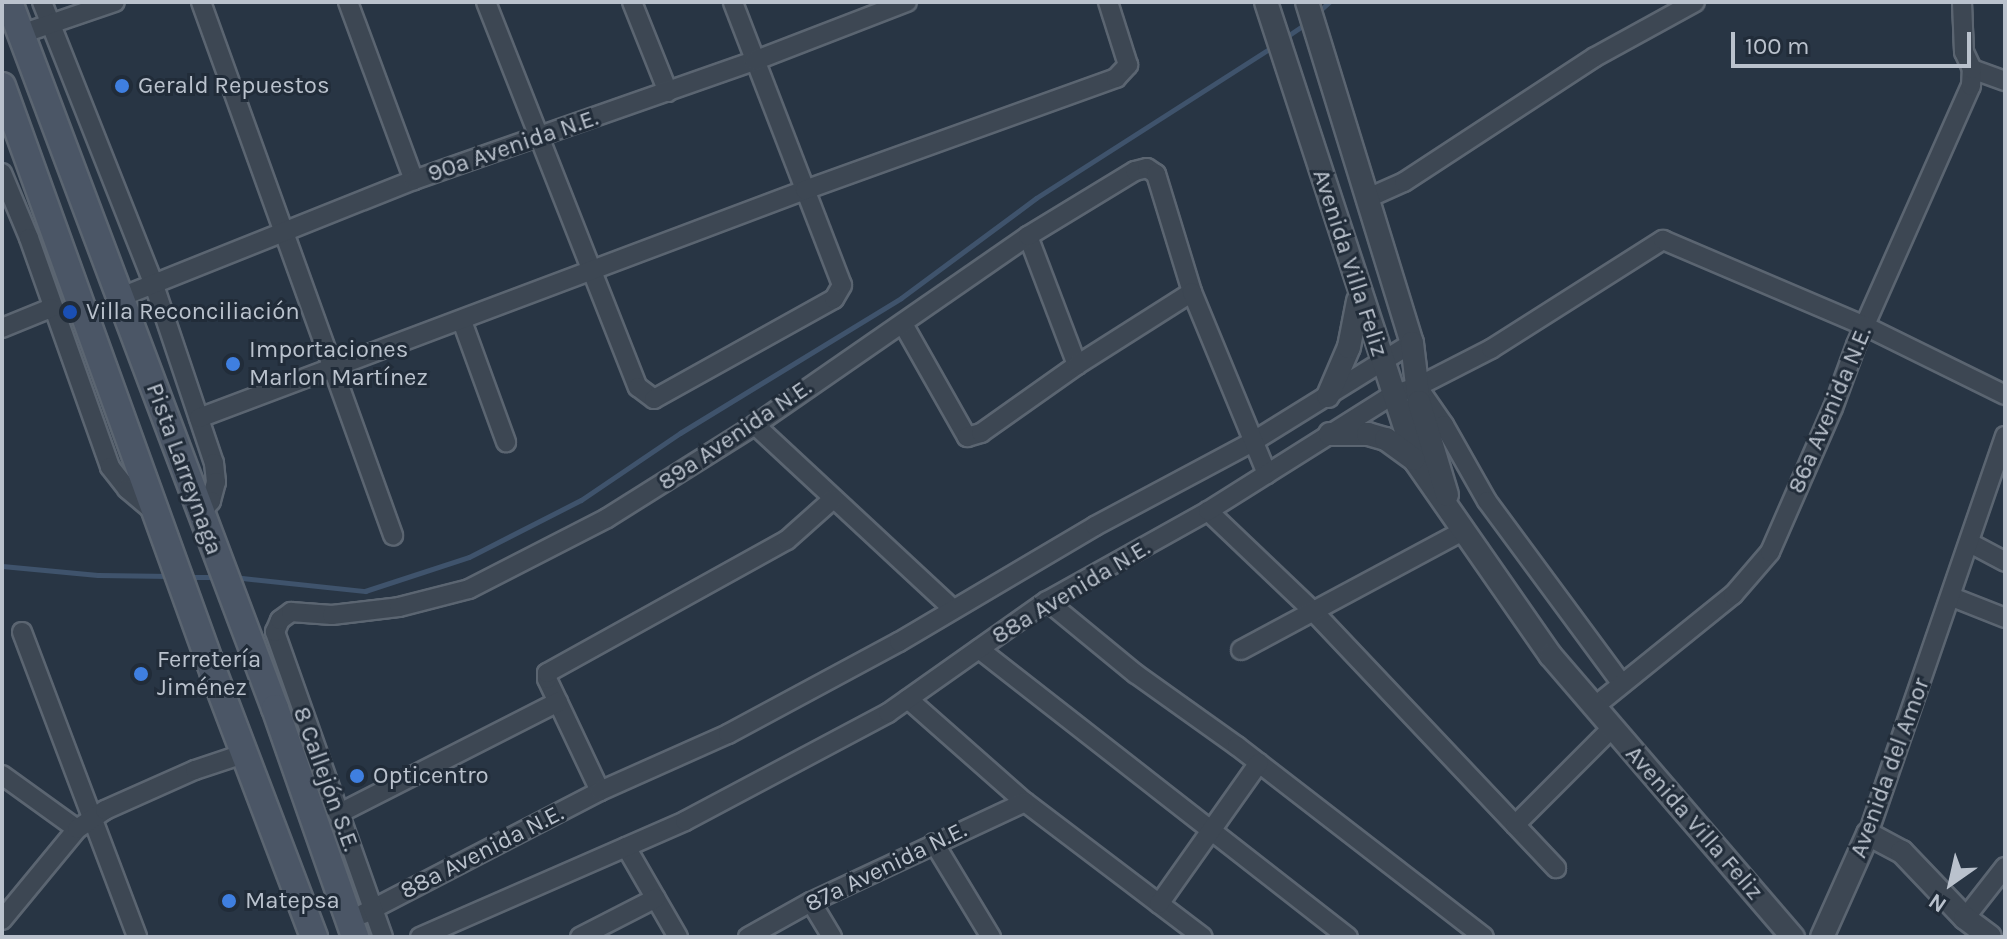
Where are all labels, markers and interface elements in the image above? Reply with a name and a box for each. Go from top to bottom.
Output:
scale bar [1735,16,1975,66]
text: 100 m [1745,32,1810,60]
place label: Gerald Repuestos [138,72,330,100]
marker: Gerald Repuestos [113,77,131,95]
street label: 90a Avenida N.E. [424,103,602,189]
street label: Avenida Villa Feliz [1306,166,1394,360]
place label: Villa Reconciliación [86,298,300,326]
marker: Villa Reconciliación [61,303,79,321]
street label: 86a Avenida N.E. [1782,322,1878,498]
place label: Importaciones Marlon Martínez [249,336,428,392]
marker: Importaciones Marlon Martínez [224,355,242,373]
street label: 89a Avenida N.E. [653,373,817,497]
street label: Pista Larreynaga [140,379,228,559]
street label: 88a Avenida N.E. [987,533,1155,651]
place label: Ferretería Jiménez [157,646,261,702]
marker: Ferretería Jiménez [132,665,150,683]
street label: Avenida del Amor [1844,674,1936,862]
street label: 8 Callejón S.E. [287,703,365,855]
street label: Avenida Villa Feliz [1619,740,1769,906]
place label: Opticentro [373,762,489,790]
marker: Opticentro [348,767,366,785]
street label: 88a Avenida N.E. [396,798,568,906]
street label: 87a Avenida N.E. [801,816,971,918]
north arrow [1911,843,1991,923]
place label: Matepsa [245,887,340,915]
text: N [1924,888,1951,918]
marker: Matepsa [220,892,238,910]

